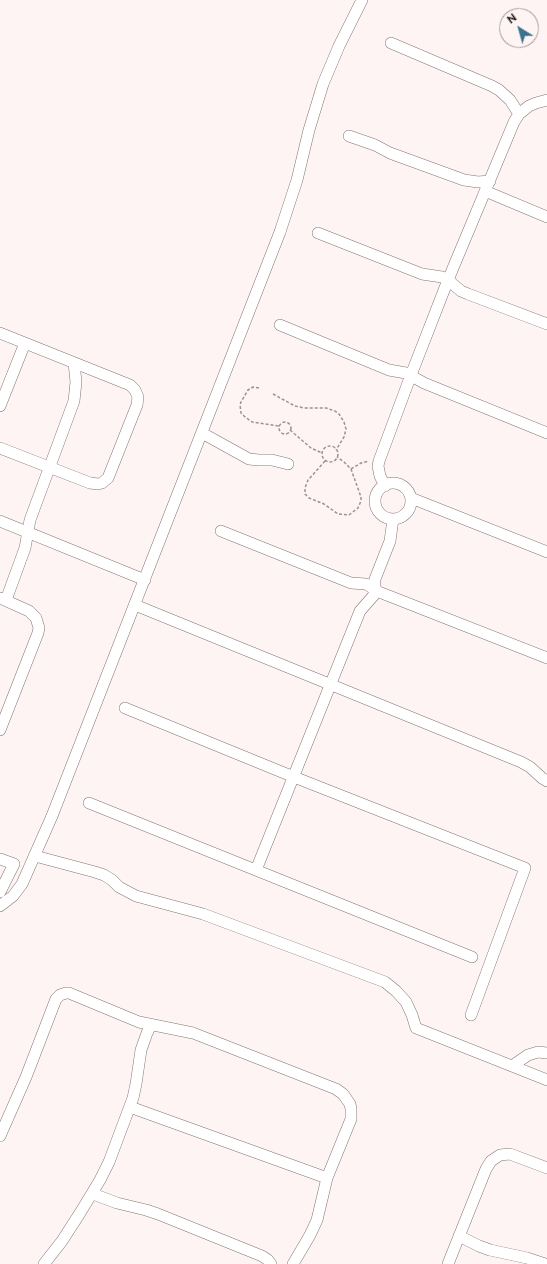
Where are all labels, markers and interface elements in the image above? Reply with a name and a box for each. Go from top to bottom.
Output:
north arrow [499,8,539,48]
text: N [505,11,519,27]

